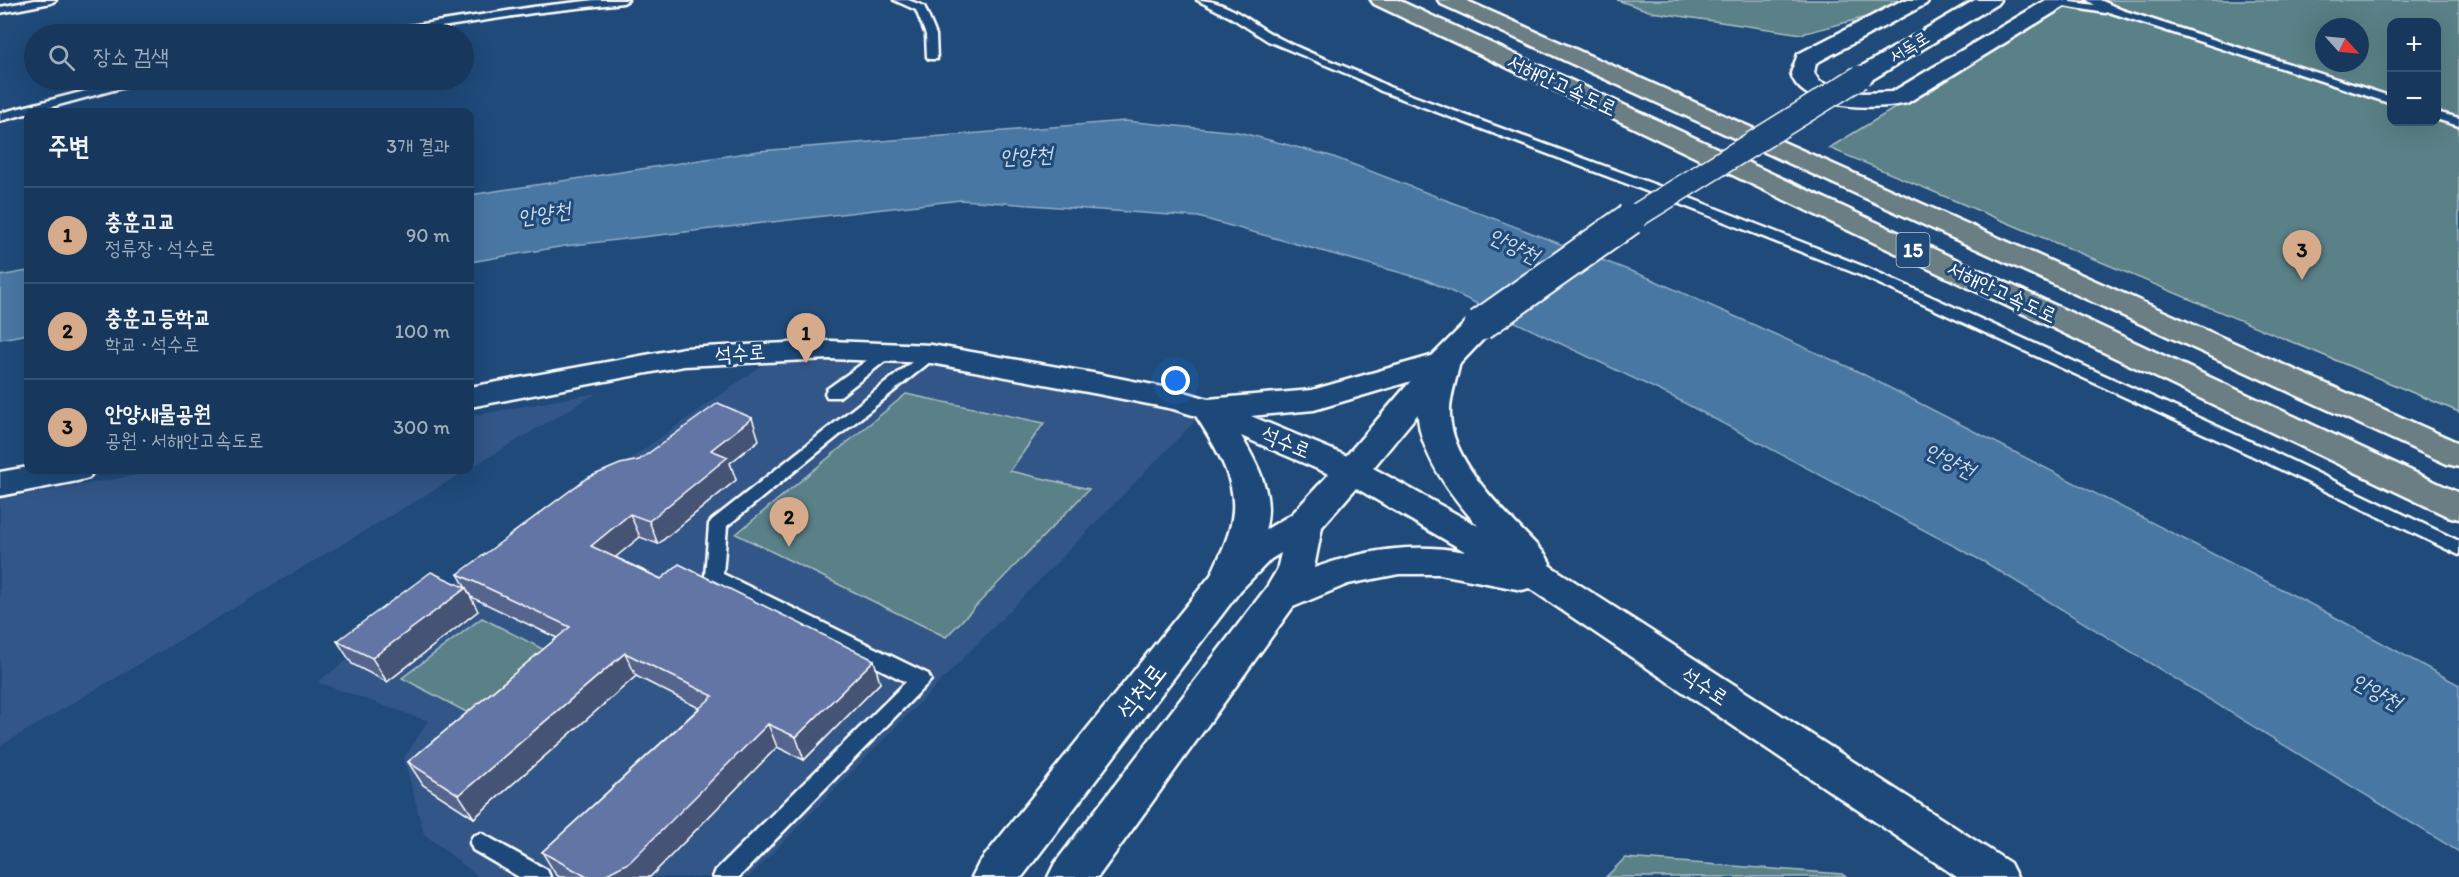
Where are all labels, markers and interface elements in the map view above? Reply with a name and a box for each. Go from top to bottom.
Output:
north arrow [2315,18,2369,72]
map controls [2387,18,2441,126]
button: + [2387,18,2441,72]
search box [24,24,474,90]
street label: 서독로 [1885,26,1933,68]
icon: search [45,41,78,74]
text: 장소 검색 [93,43,169,70]
street label: 서해안고속도로 [1503,48,1621,121]
button: − [2387,72,2441,126]
text: 주변 [48,130,90,162]
text: 3개 결과 [386,134,450,158]
water label: 안양천 [999,141,1056,170]
water label: 안양천 [516,196,575,231]
text: 충훈고교 [105,208,176,235]
water label: 안양천 [1484,222,1546,270]
text: 1 [63,223,72,247]
text: 90 m [406,223,450,247]
pin: 3 [2282,230,2322,280]
road number: 15 [1896,233,1930,267]
text: 정류장 · 석수로 [105,236,215,260]
street label: 서해안고속도로 [1943,255,2061,328]
text: 충훈고등학교 [105,304,211,331]
pin: 1 [786,314,826,363]
text: 2 [62,319,73,343]
text: 100 m [395,319,450,343]
text: 학교 · 석수로 [105,332,199,356]
street label: 석수로 [714,338,766,367]
your location [1161,366,1190,395]
text: 안양새물공원 [105,400,211,427]
text: 3 [62,415,73,439]
text: 300 m [393,415,450,439]
street label: 석수로 [1258,420,1314,463]
text: 공원 · 서해안고속도로 [105,428,264,452]
water label: 안양천 [1920,437,1982,485]
pin: 2 [770,498,808,547]
street label: 석천로 [1109,656,1173,726]
street label: 석수로 [1677,661,1733,710]
water label: 안양천 [2347,667,2409,717]

